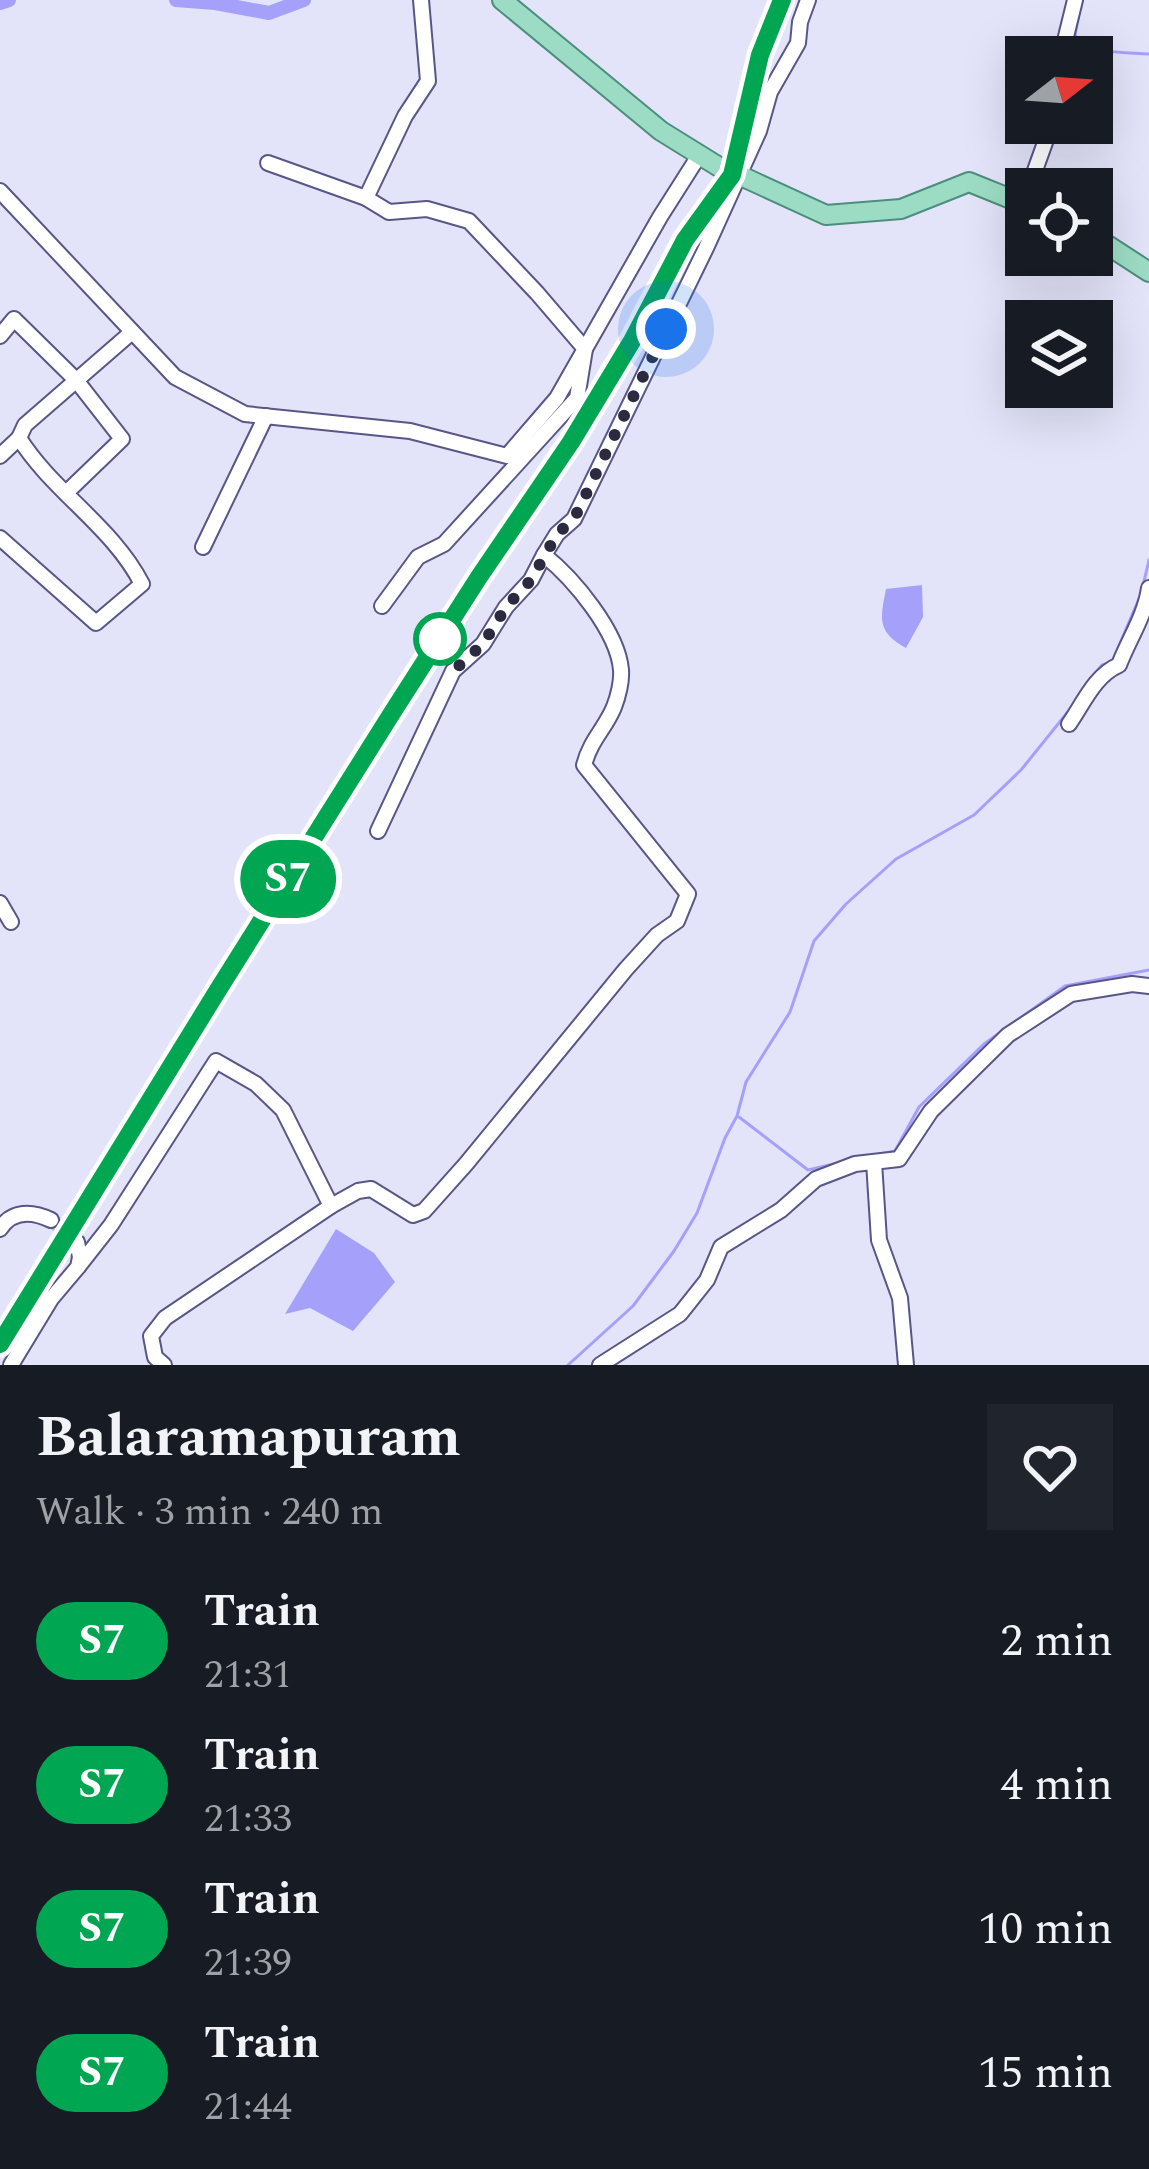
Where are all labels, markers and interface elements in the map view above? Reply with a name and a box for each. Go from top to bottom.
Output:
north arrow [1005,36,1113,144]
map controls [1005,36,1113,408]
button: locate [1005,168,1113,276]
your location [636,299,696,359]
button: layers [1005,300,1113,408]
unlabelled marker [415,614,465,664]
line badge: S7 [234,840,342,918]
text: S7 [264,847,312,910]
text: Balaramapuram [36,1395,461,1481]
button: heart [987,1404,1113,1530]
text: Walk · 3 min · 240 m [36,1483,383,1542]
text: Train [204,1577,320,1646]
text: 2 min [1000,1607,1113,1676]
text: S7 [78,1609,126,1672]
text: 21:31 [204,1646,292,1705]
text: Train [204,1721,320,1790]
text: 4 min [1000,1751,1113,1820]
text: S7 [78,1753,126,1816]
text: 21:33 [204,1790,292,1849]
text: Train [204,1865,320,1934]
text: 10 min [978,1895,1113,1964]
text: S7 [78,1897,126,1960]
text: 21:39 [204,1934,292,1993]
text: Train [204,2009,320,2078]
text: 15 min [978,2039,1113,2108]
text: S7 [78,2041,126,2104]
text: 21:44 [204,2078,292,2137]

